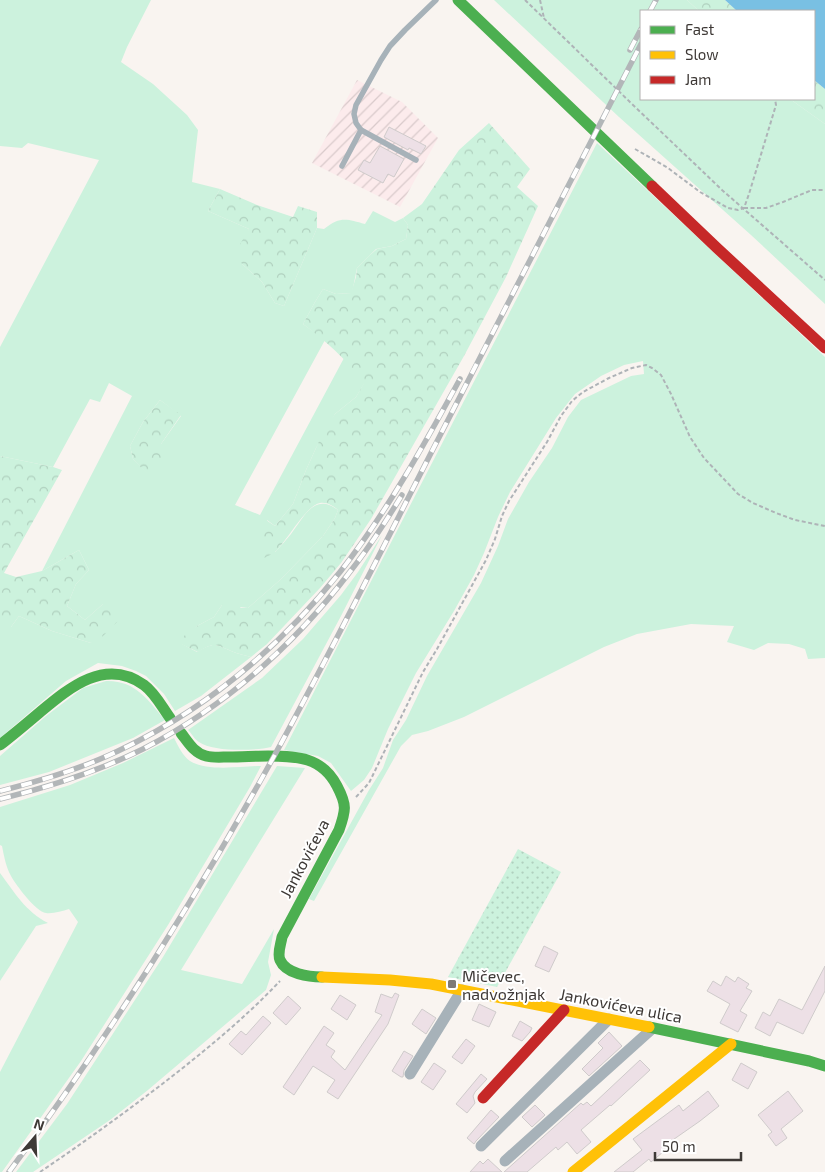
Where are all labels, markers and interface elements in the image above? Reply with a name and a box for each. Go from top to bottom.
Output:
legend [640,10,815,100]
text: Fast [685,20,715,38]
text: Slow [685,45,719,63]
text: Jam [685,70,711,88]
street label: Jankovićeva [275,815,333,901]
place label: Mičevec, nadvožnjak [462,966,545,1004]
marker: Mičevec, nadvožnjak [446,978,458,990]
street label: Jankovićeva ulica [558,984,684,1026]
north arrow [10,1112,60,1162]
text: N [32,1115,47,1134]
scale bar [655,1130,741,1162]
text: 50 m [662,1137,696,1155]

